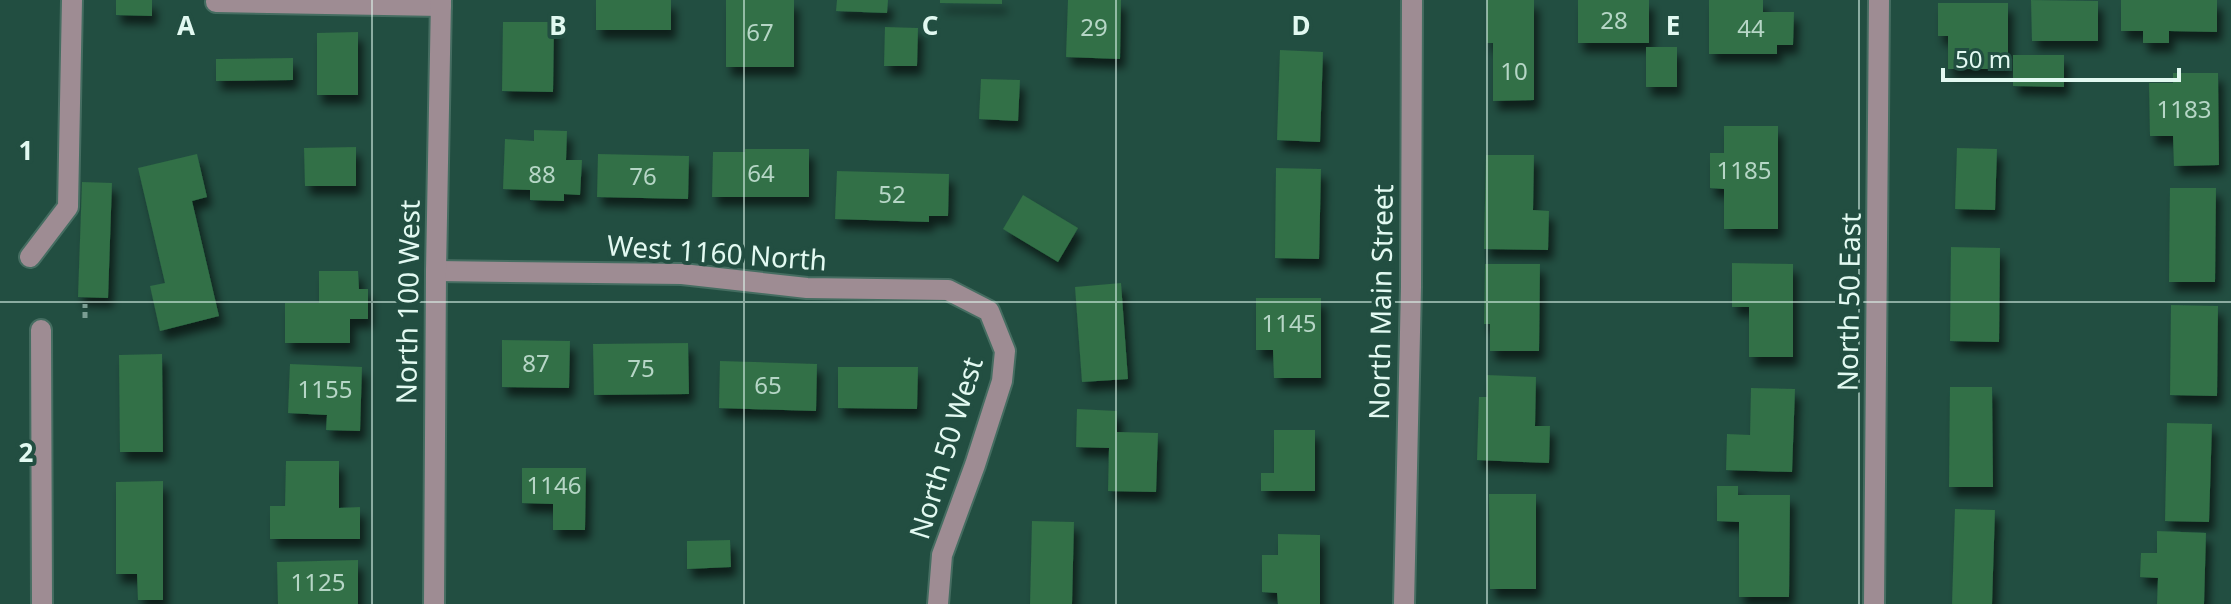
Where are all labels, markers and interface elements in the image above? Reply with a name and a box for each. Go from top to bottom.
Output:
house number: 28 [1600,3,1628,36]
text: A [177,7,195,43]
text: B [549,7,567,43]
text: C [922,7,938,43]
text: D [1291,7,1311,43]
text: E [1666,7,1680,43]
house number: 29 [1080,10,1108,43]
house number: 44 [1737,11,1765,44]
house number: 67 [746,15,774,48]
scale bar [1943,32,2179,82]
text: 50 m [1955,42,2011,75]
house number: 10 [1500,54,1528,87]
house number: 1183 [2157,92,2211,125]
text: 1 [19,132,33,168]
house number: 1185 [1717,153,1771,186]
house number: 64 [747,156,775,189]
house number: 88 [528,157,556,190]
house number: 76 [629,159,657,192]
house number: 52 [878,177,906,210]
street label: North Main Street [1359,184,1401,420]
street label: North 100 West [386,199,428,405]
street label: North 50 East [1827,212,1869,392]
street label: West 1160 North [606,225,828,279]
house number: 1145 [1262,306,1316,339]
house number: 87 [522,346,550,379]
house number: 75 [627,351,655,384]
street label: North 50 West [899,352,991,543]
house number: 65 [754,368,782,401]
house number: 1155 [298,372,352,405]
text: 2 [19,434,34,470]
house number: 1146 [527,468,581,501]
house number: 1125 [291,565,345,598]

